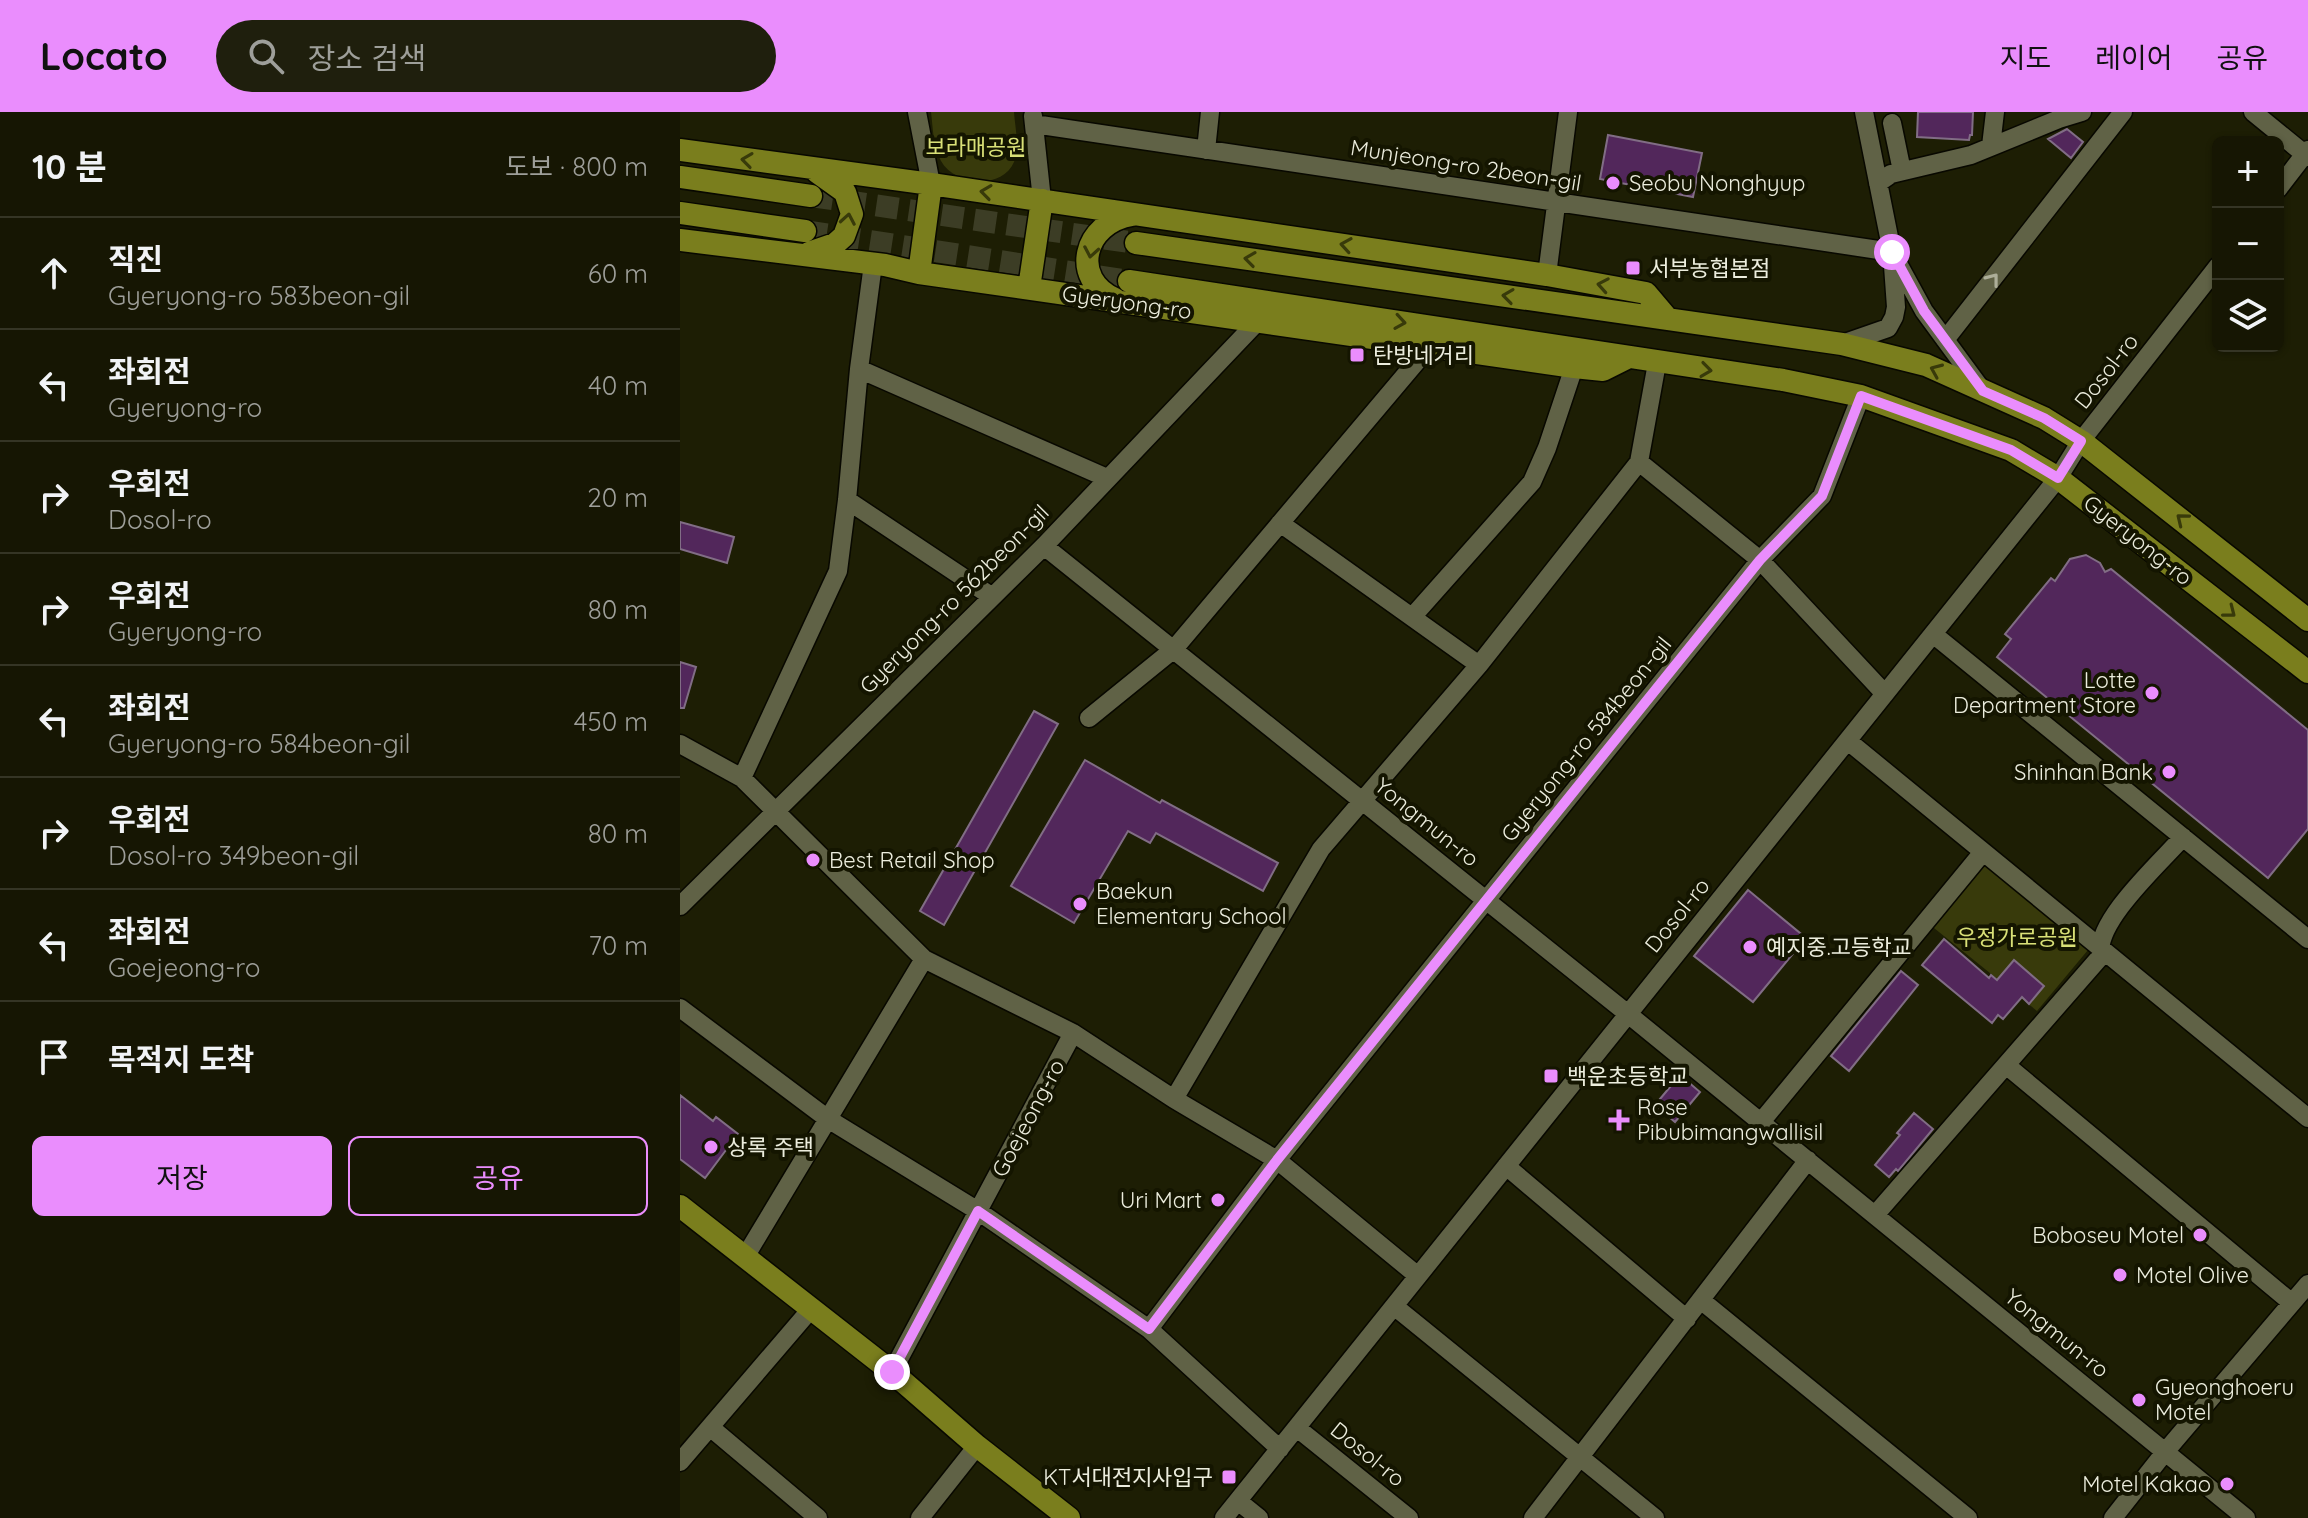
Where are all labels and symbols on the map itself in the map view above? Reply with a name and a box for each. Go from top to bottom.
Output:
park label: 보라매공원 [925,133,1027,161]
street label: Munjeong-ro 2beon-gil [1349,133,1583,197]
one-way arrow [740,152,754,169]
place label: Seobu Nonghyup [1629,169,1805,197]
marker: Seobu Nonghyup [1604,174,1622,192]
one-way arrow [980,184,993,201]
one-way arrow [839,212,856,225]
route start [1874,234,1910,270]
one-way arrow [1339,237,1353,254]
one-way arrow [1083,246,1100,259]
one-way arrow [1244,251,1257,268]
place label: 서부농협본점 [1649,254,1770,282]
marker: 서부농협본점 [1624,259,1642,277]
one-way arrow [1983,273,1997,288]
one-way arrow [1596,278,1610,295]
street label: Gyeryong-ro [1060,279,1194,325]
one-way arrow [1501,288,1515,305]
one-way arrow [1393,313,1407,330]
street label: Dosol-ro [2068,328,2144,414]
place label: 탄방네거리 [1373,341,1474,369]
marker: 탄방네거리 [1348,346,1366,364]
one-way arrow [1699,361,1713,378]
one-way arrow [1930,364,1944,380]
street label: Gyeryong-ro [2078,489,2198,591]
street label: Gyeryong-ro 562beon-gil [853,498,1055,700]
one-way arrow [2177,514,2191,529]
one-way arrow [2222,602,2236,616]
street label: Gyeryong-ro 584beon-gil [1495,631,1677,847]
place label: Lotte Department Store [1953,666,2136,719]
marker: Lotte Department Store [2143,684,2161,702]
place label: Shinhan Bank [2014,758,2153,786]
marker: Shinhan Bank [2160,763,2178,781]
street label: Yongmun-ro [1369,771,1485,873]
place label: Best Retail Shop [829,846,995,874]
marker: Best Retail Shop [804,851,822,869]
street label: Dosol-ro [1638,872,1716,958]
place label: Baekun Elementary School [1096,877,1287,930]
marker: Baekun Elementary School [1071,895,1089,913]
park label: 우정가로공원 [1956,923,2078,951]
place label: 예지중.고등학교 [1766,933,1912,961]
marker: 예지중.고등학교 [1741,938,1759,956]
street label: Goejeong-ro [985,1054,1071,1182]
place label: 백운초등학교 [1567,1062,1688,1090]
marker: 백운초등학교 [1542,1067,1560,1085]
place label: Rose Pibubimangwallisil [1637,1093,1823,1146]
marker: Rose Pibubimangwallisil [1608,1109,1630,1131]
place label: 상록 주택 [727,1133,814,1161]
marker: 상록 주택 [702,1138,720,1156]
place label: Uri Mart [1120,1186,1202,1214]
marker: Uri Mart [1209,1191,1227,1209]
place label: Boboseu Motel [2032,1221,2184,1249]
marker: Boboseu Motel [2191,1226,2209,1244]
place label: Motel Olive [2136,1261,2249,1289]
marker: Motel Olive [2111,1266,2129,1284]
street label: Yongmun-ro [1999,1282,2115,1384]
route end [874,1354,910,1390]
place label: Gyeonghoeru Motel [2155,1373,2294,1426]
marker: Gyeonghoeru Motel [2130,1391,2148,1409]
street label: Dosol-ro [1325,1415,1411,1493]
place label: KT서대전지사입구 [1043,1463,1213,1491]
marker: KT서대전지사입구 [1220,1468,1238,1486]
place label: Motel Kakao [2082,1470,2211,1498]
marker: Motel Kakao [2218,1475,2236,1493]

